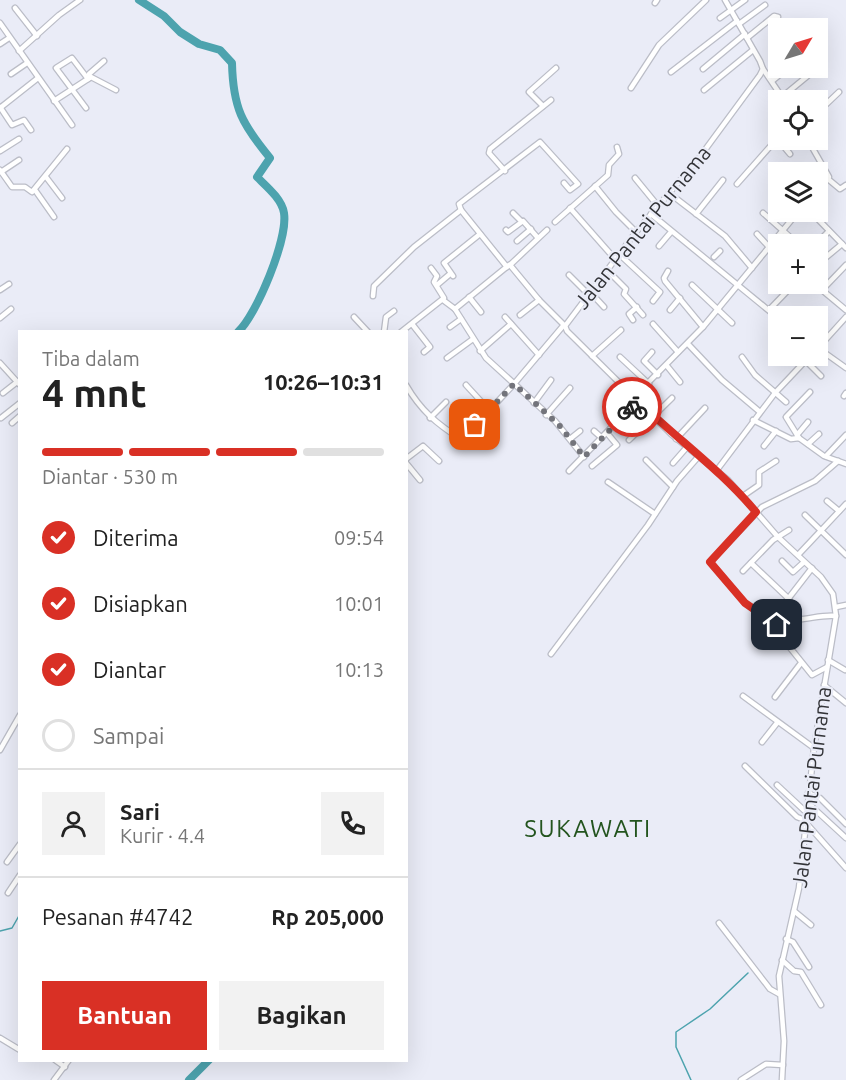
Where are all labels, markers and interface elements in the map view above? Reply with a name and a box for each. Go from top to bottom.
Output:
north arrow [768,18,828,78]
map controls [768,18,828,366]
button: locate [768,90,828,150]
street label: Jalan Pantai Purnama [569,141,715,313]
button: layers [768,162,828,222]
button: + [768,234,828,294]
button: − [768,306,828,366]
text: Tiba dalam [42,347,140,370]
text: 10:26–10:31 [263,369,384,394]
text: 4 mnt [42,371,146,414]
courier [602,377,662,437]
icon: bike [616,391,649,424]
pin [449,399,500,450]
icon: bag [458,408,491,441]
text: Diantar · 530 m [42,465,178,488]
icon: check [42,521,75,554]
text: Diterima [93,525,179,550]
text: 09:54 [334,526,384,549]
icon: check [42,587,75,620]
text: Disiapkan [93,591,188,616]
text: 10:01 [334,592,384,615]
pin [751,599,802,650]
icon: home [760,608,793,641]
icon: check [42,653,75,686]
text: Diantar [93,657,166,682]
text: 10:13 [334,658,384,681]
street label: Jalan Pantai Purnama [787,685,835,889]
text: Sampai [93,723,164,748]
button: person [42,792,105,855]
button: phone [321,792,384,855]
text: Sari [120,799,160,824]
district label: SUKAWATI [524,815,652,842]
text: Kurir · 4.4 [120,824,205,847]
text: Pesanan #4742 [42,904,193,929]
text: Rp 205,000 [271,904,384,929]
button: Bantuan [42,981,207,1050]
button: Bagikan [219,981,384,1050]

